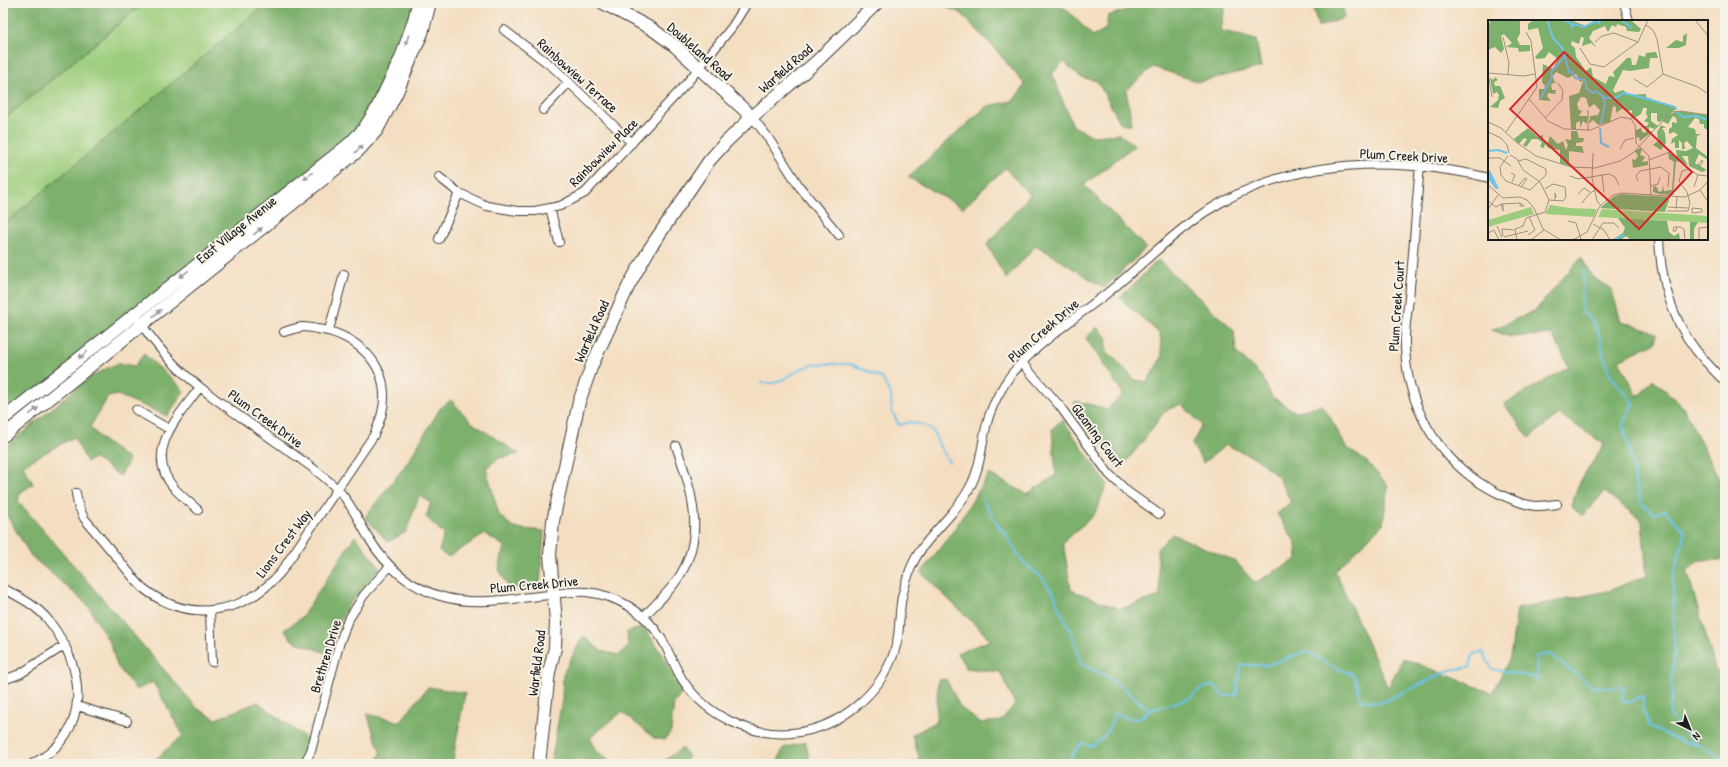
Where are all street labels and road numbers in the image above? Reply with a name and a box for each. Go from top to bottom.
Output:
street label: Doubleland Road [664,18,737,85]
street label: Rainbowview Terrace [534,34,623,117]
street label: Warfield Road [754,39,817,97]
street label: Rainbowview Place [564,113,642,191]
street label: Plum Creek Drive [1359,143,1449,167]
street label: East Village Avenue [192,190,281,268]
street label: Plum Creek Court [1383,260,1409,352]
street label: Plum Creek Drive [1003,294,1083,366]
street label: Warfield Road [569,296,613,365]
street label: Plum Creek Drive [225,384,308,452]
street label: Gleaning Court [1067,399,1129,472]
street label: Lions Crest Way [251,505,316,582]
street label: Plum Creek Drive [489,571,579,597]
street label: Brethren Drive [305,617,345,695]
street label: Warfield Road [523,629,550,697]

